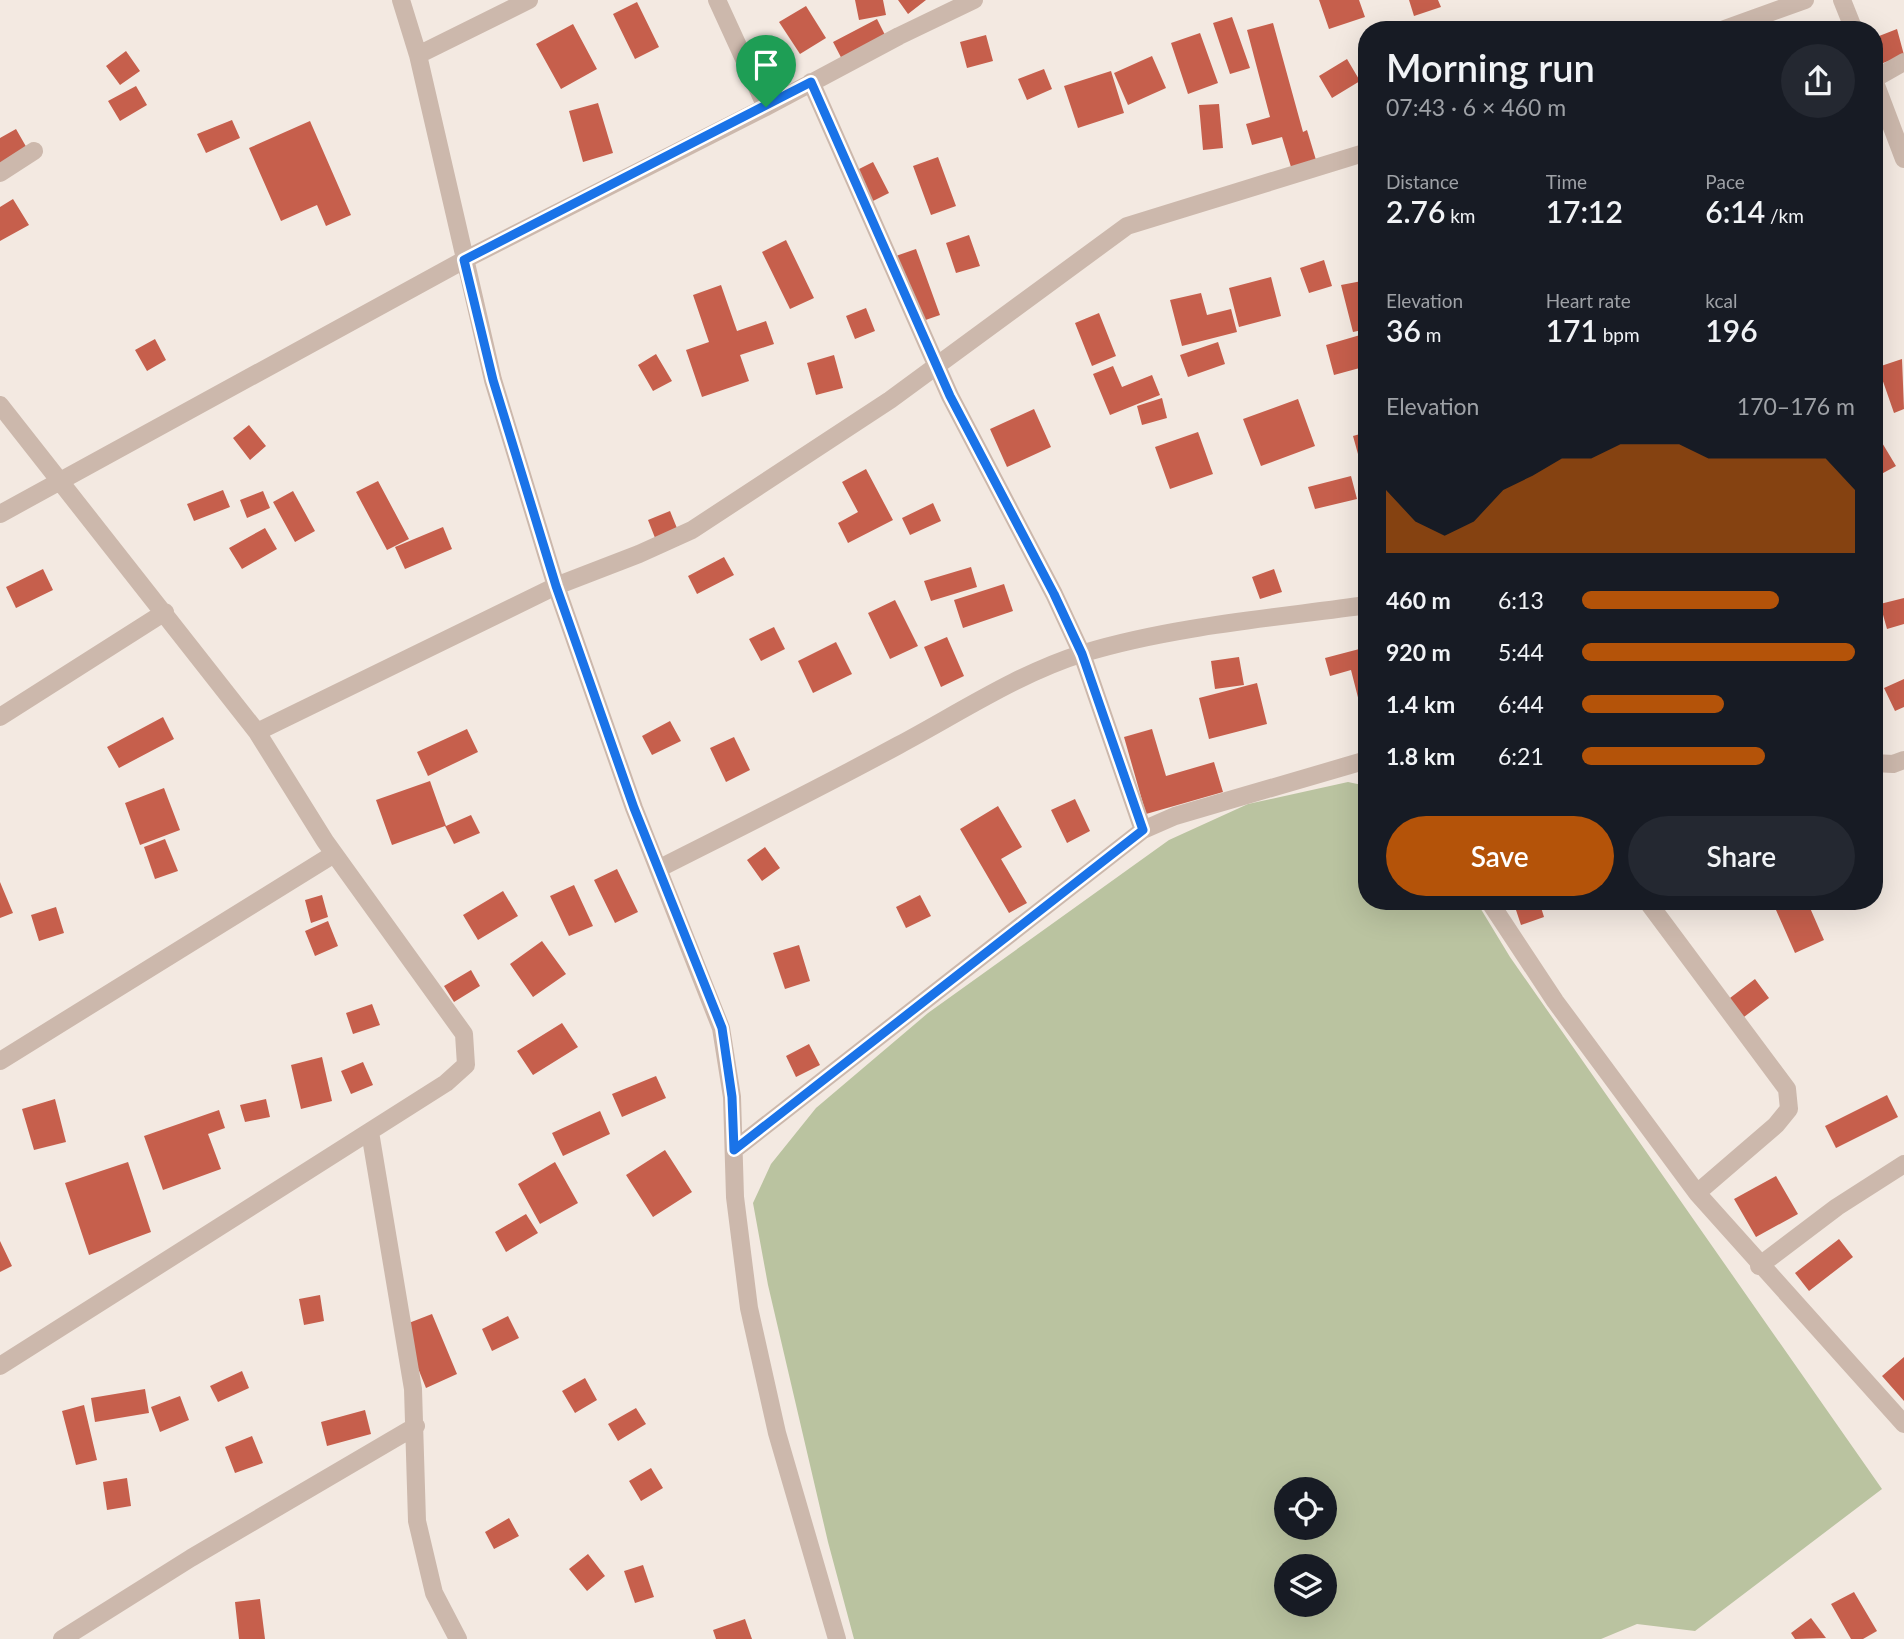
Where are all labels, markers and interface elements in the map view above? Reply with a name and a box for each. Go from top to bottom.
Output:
pin [736,35,796,107]
text: Morning run [1386,44,1595,90]
button: share [1781,44,1855,118]
icon: arrive [747,46,785,84]
text: 07:43 · 6 × 460 m [1386,93,1566,121]
text: Distance [1386,170,1459,193]
text: Time [1546,170,1587,193]
text: Pace [1705,170,1745,193]
text: 2.76 [1386,193,1445,229]
text: 17:12 [1546,193,1623,229]
text: 6:14 [1705,193,1765,229]
text: km [1445,204,1475,227]
text: /km [1765,204,1804,227]
text: Elevation [1386,289,1463,312]
text: Heart rate [1546,289,1631,312]
text: kcal [1705,289,1737,312]
text: 36 [1386,312,1421,348]
text: 171 [1546,312,1598,348]
text: 196 [1705,312,1758,348]
text: m [1421,323,1441,346]
text: bpm [1598,323,1640,346]
text: Elevation [1386,392,1479,420]
text: 170–176 m [1737,392,1855,420]
text: 460 m [1386,586,1451,614]
text: 6:13 [1498,586,1544,614]
text: 920 m [1386,638,1451,666]
text: 5:44 [1498,638,1544,666]
text: 1.4 km [1386,690,1455,718]
text: 6:44 [1498,690,1544,718]
text: 1.8 km [1386,742,1455,770]
text: 6:21 [1498,742,1544,770]
button: Save [1386,816,1614,896]
button: Share [1628,816,1855,896]
map controls [1274,1477,1337,1617]
button: locate [1274,1477,1337,1540]
button: layers [1274,1554,1337,1617]

